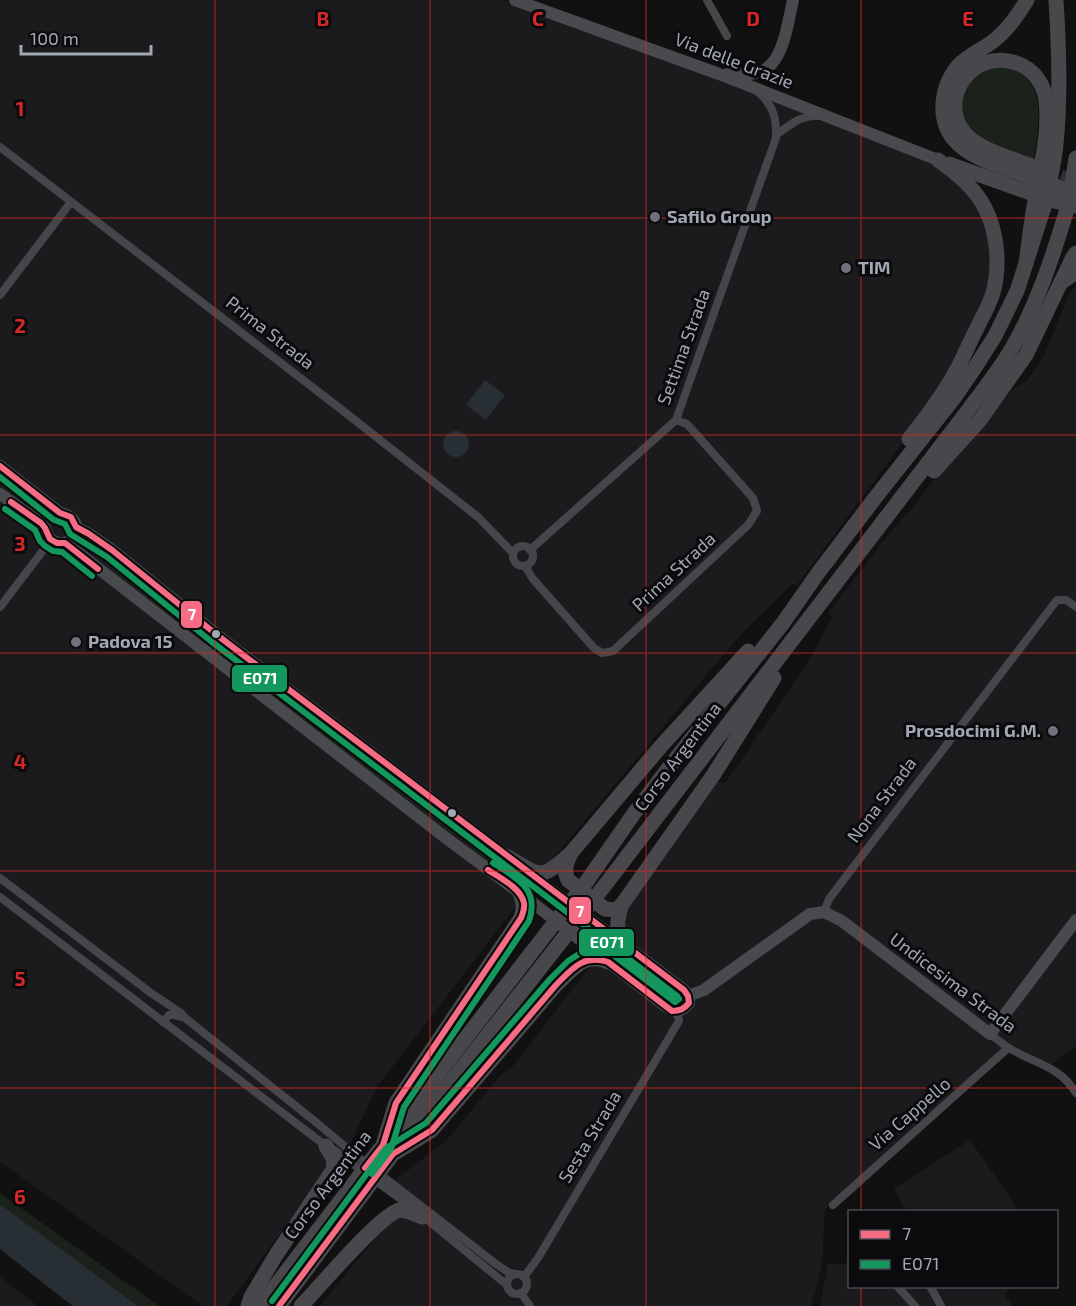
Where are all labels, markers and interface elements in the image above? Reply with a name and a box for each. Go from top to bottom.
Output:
text: B [317,6,329,30]
text: C [532,6,544,30]
text: D [746,6,760,30]
text: E [962,6,974,30]
scale bar [21,18,152,56]
text: 100 m [30,27,79,49]
street label: Via delle Grazie [672,27,797,93]
text: 1 [16,96,24,120]
place label: Safilo Group [667,205,772,227]
marker: Safilo Group [648,210,662,224]
place label: TIM [858,256,891,278]
marker: TIM [839,261,853,275]
street label: Settima Strada [652,286,714,408]
street label: Prima Strada [222,291,319,374]
text: 2 [14,313,26,337]
street label: Prima Strada [627,527,720,615]
text: 3 [14,531,26,555]
line badge: 7 [180,600,203,629]
text: 7 [188,604,197,623]
unlabelled marker [210,628,222,640]
place label: Padova 15 [88,630,172,652]
marker: Padova 15 [69,635,83,649]
line badge: E071 [231,664,288,693]
text: E071 [243,668,277,687]
street label: Corso Argentina [629,698,725,815]
place label: Prosdocimi G.M. [905,719,1041,741]
marker: Prosdocimi G.M. [1046,724,1060,738]
text: 4 [14,749,27,773]
street label: Nona Strada [842,752,921,847]
unlabelled marker [446,807,458,819]
line badge: 7 [568,896,592,925]
text: 7 [576,901,585,920]
street label: Undicesima Strada [886,927,1021,1037]
line badge: E071 [578,928,635,957]
text: E071 [590,932,624,951]
text: 5 [14,966,26,990]
street label: Via Cappello [864,1072,955,1155]
street label: Sesta Strada [553,1086,625,1187]
street label: Corso Argentina [279,1126,375,1243]
text: 6 [14,1184,26,1208]
legend [848,1210,1058,1288]
text: 7 [902,1222,911,1244]
text: E071 [902,1252,939,1274]

